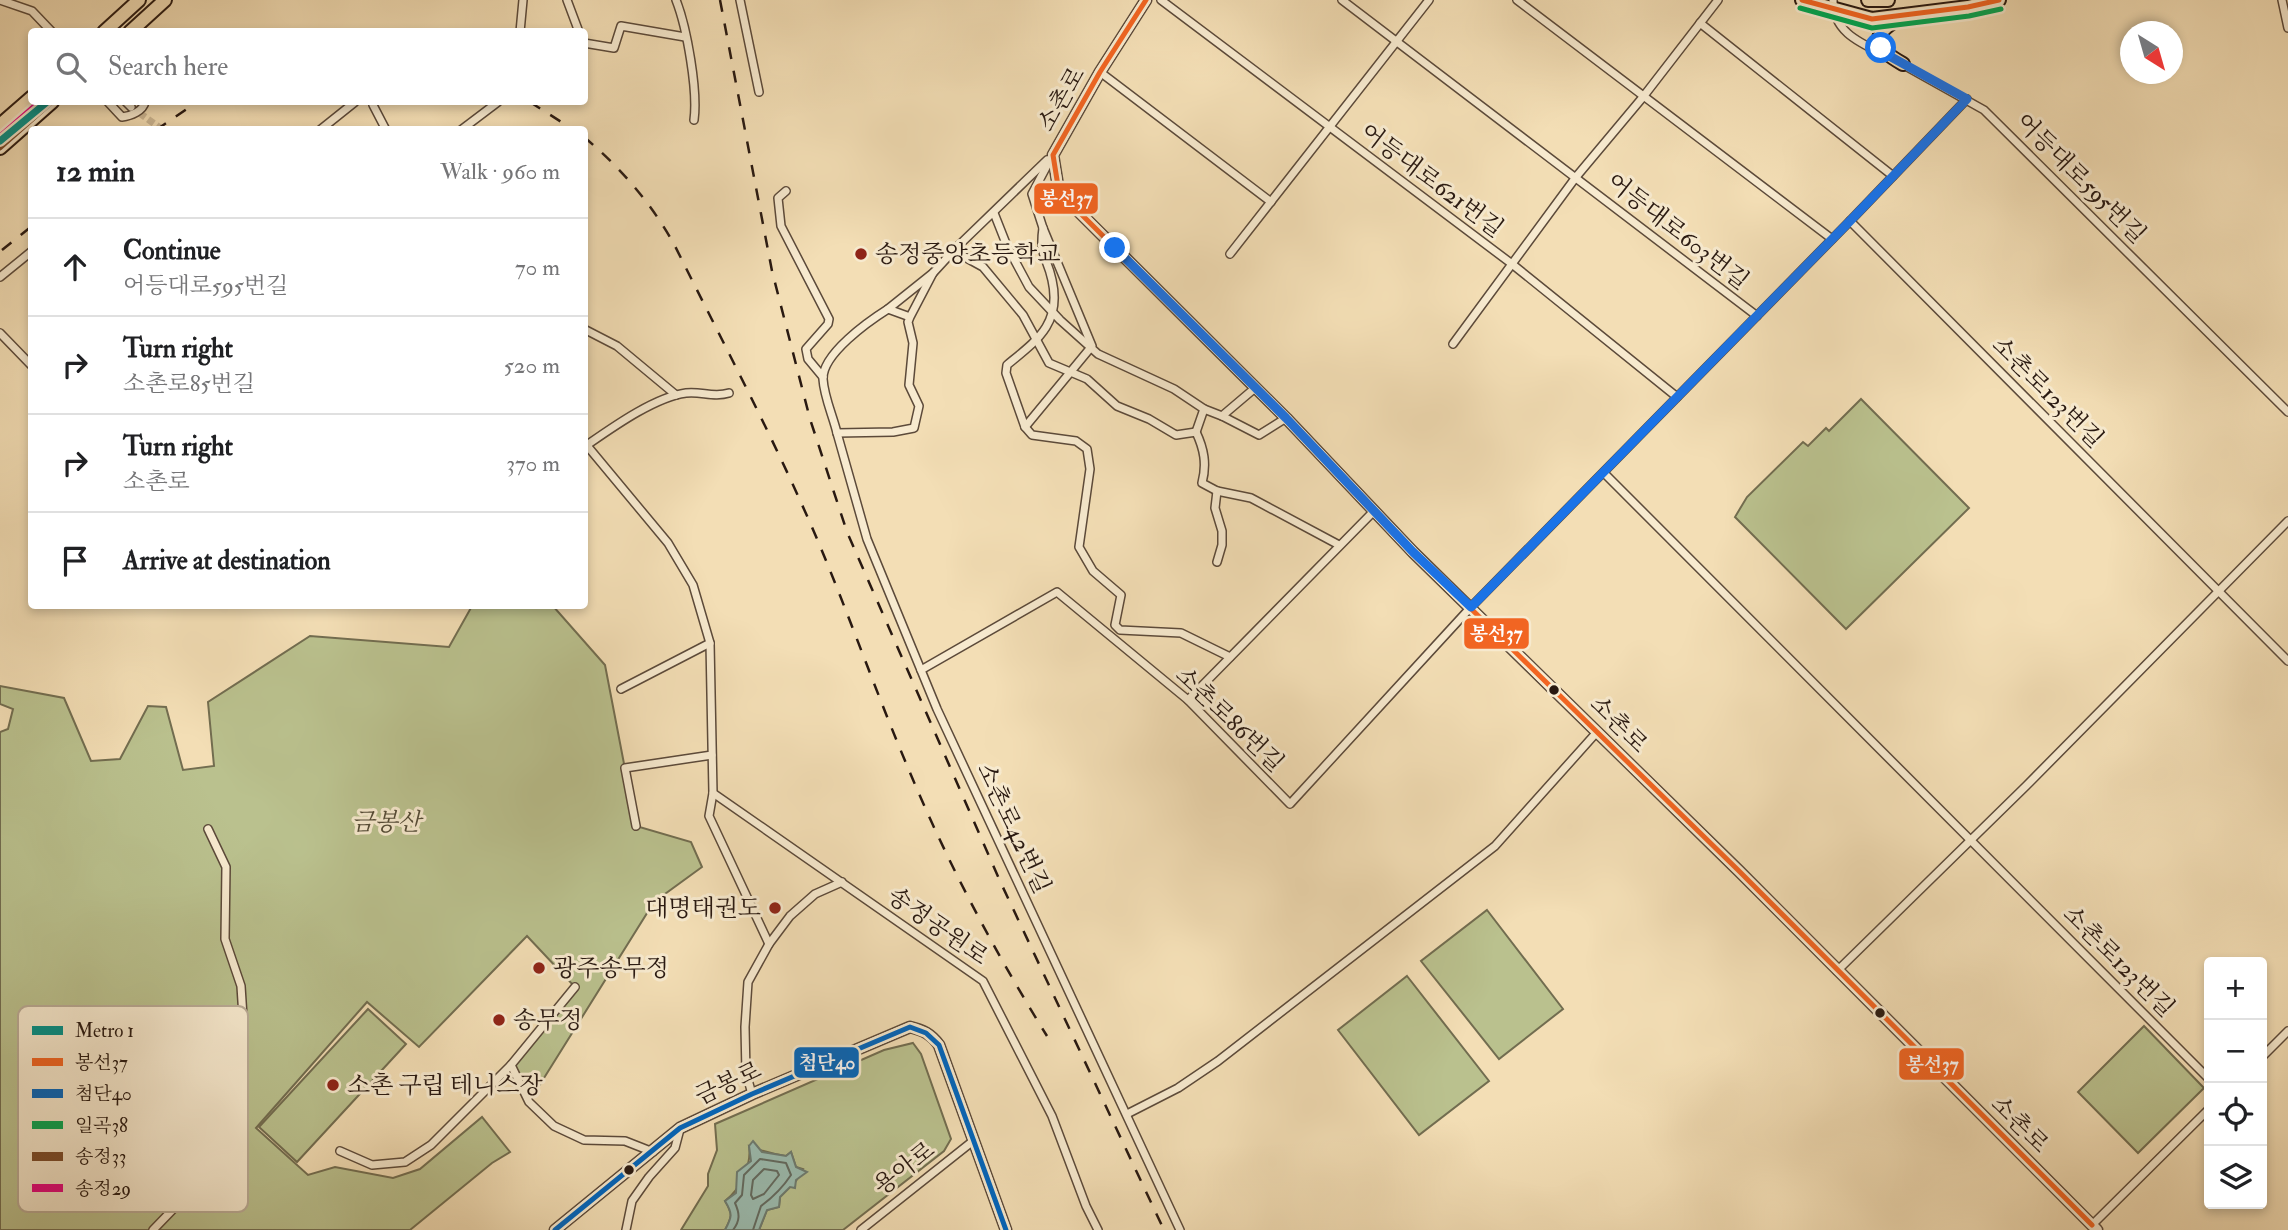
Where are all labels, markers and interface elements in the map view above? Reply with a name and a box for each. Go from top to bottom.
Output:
north arrow [2120,21,2183,84]
search box [28,28,588,105]
route start [1865,32,1896,63]
icon: search [52,48,90,86]
text: Search here [108,51,228,83]
street label: 소촌로 [1031,61,1092,137]
street label: 어등대로595번길 [2009,106,2153,250]
street label: 어등대로621번길 [1354,116,1510,245]
text: 12 min [56,153,135,190]
text: Walk · 960 m [440,157,560,186]
street label: 어등대로603번길 [1600,166,1755,297]
line badge: 봉선37 [1033,182,1099,215]
text: 봉선37 [1040,187,1093,211]
route end [1099,232,1130,263]
text: Continue [123,235,221,267]
place label: 송정중앙초등학교 [875,239,1060,270]
marker: 송정중앙초등학교 [853,246,869,262]
icon: ahead [56,248,94,286]
text: 70 m [515,253,560,282]
text: 어등대로595번길 [123,271,288,300]
street label: 소촌로123번길 [1985,330,2110,455]
text: Turn right [123,333,233,365]
icon: right [56,346,94,384]
text: 520 m [504,351,560,380]
text: 소촌로85번길 [123,369,255,398]
text: Turn right [123,431,233,463]
icon: right [56,444,94,482]
text: 370 m [506,449,560,478]
text: 소촌로 [123,467,190,496]
icon: arrive [56,542,94,580]
text: Arrive at destination [123,545,331,577]
line badge: 봉선37 [1463,617,1530,650]
text: 봉선37 [1470,622,1523,646]
street label: 소촌로86번길 [1169,660,1291,779]
unlabelled marker [1547,683,1561,697]
street label: 소촌로 [1583,689,1654,760]
street label: 소촌로42번길 [970,758,1057,899]
park label: 금봉산 [351,807,425,838]
street label: 송정공원로 [881,880,994,972]
place label: 대명태권도 [645,893,761,924]
street label: 소촌로123번길 [2056,899,2181,1024]
marker: 대명태권도 [767,900,783,916]
place label: 광주송무정 [553,953,669,984]
map controls [2204,957,2267,1209]
button: + [2204,957,2267,1020]
marker: 광주송무정 [531,960,547,976]
place label: 송무정 [513,1005,583,1036]
legend [18,1006,248,1212]
unlabelled marker [1873,1006,1887,1020]
marker: 송무정 [491,1012,507,1028]
text: Metro 1 [75,1019,134,1043]
button: − [2204,1020,2267,1083]
line badge: 첨단40 [793,1046,860,1079]
line badge: 봉선37 [1898,1047,1965,1081]
text: 봉선37 [75,1051,128,1075]
text: 첨단40 [799,1051,856,1075]
text: 봉선37 [1906,1053,1959,1077]
street label: 금봉로 [690,1055,766,1112]
place label: 소촌 구립 테니스장 [347,1070,543,1101]
marker: 소촌 구립 테니스장 [325,1077,341,1093]
text: 첨단40 [75,1082,132,1106]
button: locate [2204,1083,2267,1146]
street label: 소촌로 [1984,1089,2055,1160]
text: 일곡38 [75,1114,128,1138]
street label: 용아로 [867,1135,941,1202]
text: 송정33 [75,1145,126,1169]
button: layers [2204,1146,2267,1209]
unlabelled marker [622,1163,636,1177]
text: 송정29 [75,1177,131,1201]

